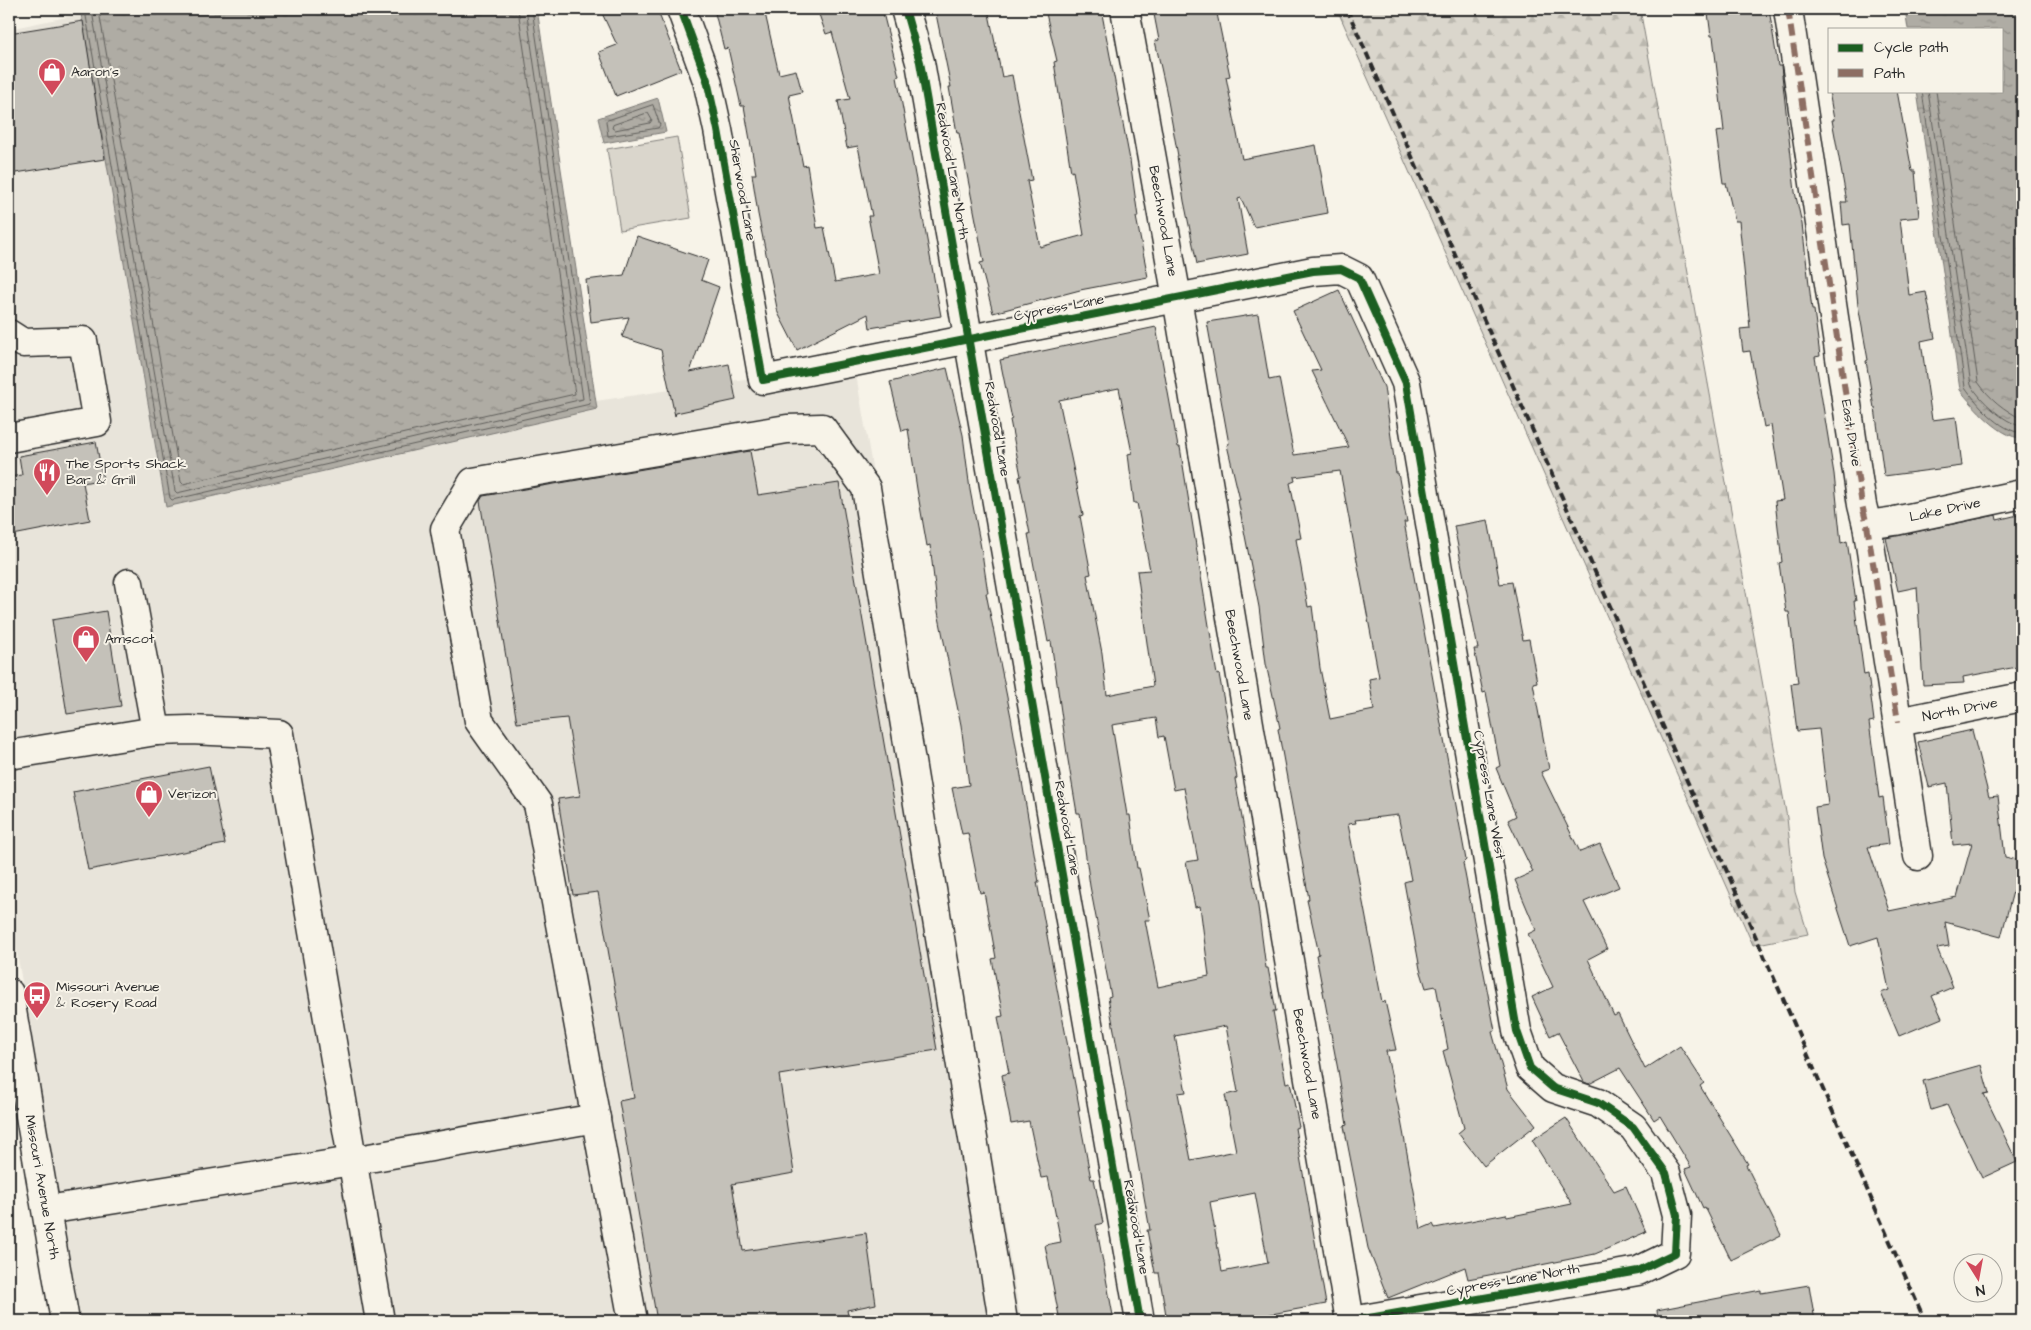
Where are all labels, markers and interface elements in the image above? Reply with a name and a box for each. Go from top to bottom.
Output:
legend [1828,28,2004,92]
text: Cycle path [1874,37,1949,59]
shop icon: Aaron's [37,57,67,96]
place label: Aaron's [71,62,119,82]
text: Path [1874,63,1905,84]
street label: Redwood Lane North [930,101,974,241]
street label: Sherwood Lane [723,138,761,243]
street label: Beechwood Lane [1143,164,1183,278]
street label: Cypress Lane [1012,289,1106,327]
street label: Redwood Lane [979,380,1015,478]
street label: East Drive [1836,398,1866,468]
place label: The Sports Shack Bar & Grill [66,454,186,490]
restaurant icon: The Sports Shack Bar & Grill [32,457,62,496]
street label: Lake Drive [1908,493,1983,527]
street label: Beechwood Lane [1219,608,1259,722]
shop icon: Amscot [71,624,101,663]
place label: Amscot [105,629,155,649]
street label: North Drive [1921,693,2000,727]
street label: Cypress Lane West [1468,729,1510,861]
shop icon: Verizon [134,779,164,818]
street label: Redwood Lane [1049,779,1085,877]
place label: Verizon [168,784,216,804]
place label: Missouri Avenue & Rosery Road [56,977,160,1013]
bus stop icon: Missouri Avenue & Rosery Road [22,980,52,1019]
street label: Beechwood Lane [1287,1007,1327,1121]
street label: Missouri Avenue North [19,1113,65,1261]
street label: Redwood Lane [1118,1178,1154,1276]
north arrow [1954,1252,2004,1302]
street label: Cypress Lane North [1445,1258,1581,1302]
text: N [1974,1279,1987,1300]

